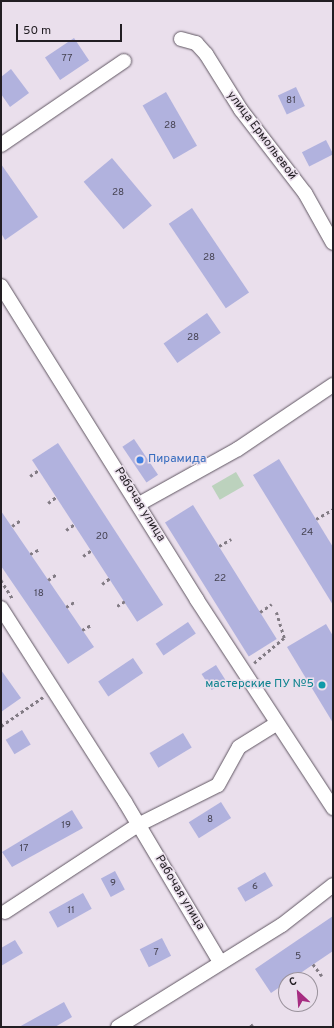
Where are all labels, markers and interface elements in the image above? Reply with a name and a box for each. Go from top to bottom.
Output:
scale bar [18,16,124,42]
text: 50 m [23,23,51,39]
house number: 77 [62,53,72,65]
street label: улица Ермольевой [223,89,299,183]
house number: 81 [286,95,296,107]
house number: 28 [164,120,176,132]
house number: 28 [112,187,124,199]
house number: 28 [203,252,215,264]
house number: 28 [187,332,199,344]
place label: Пирамида [148,453,206,467]
marker: Пирамида [135,455,145,465]
street label: Рабочая улица [110,465,168,545]
house number: 24 [301,527,313,539]
house number: 20 [96,531,108,543]
house number: 22 [214,573,226,585]
house number: 18 [34,588,44,600]
place label: мастерские ПУ №5 [205,678,314,692]
marker: мастерские ПУ №5 [317,680,327,690]
house number: 8 [207,814,213,826]
house number: 19 [61,820,71,832]
house number: 17 [20,843,28,855]
street label: Рабочая улица [151,853,207,933]
house number: 9 [110,878,116,890]
house number: 6 [252,881,258,893]
house number: 11 [67,905,75,917]
house number: 7 [153,947,159,959]
house number: 5 [295,951,301,963]
north arrow [278,972,318,1012]
text: С [287,974,299,990]

